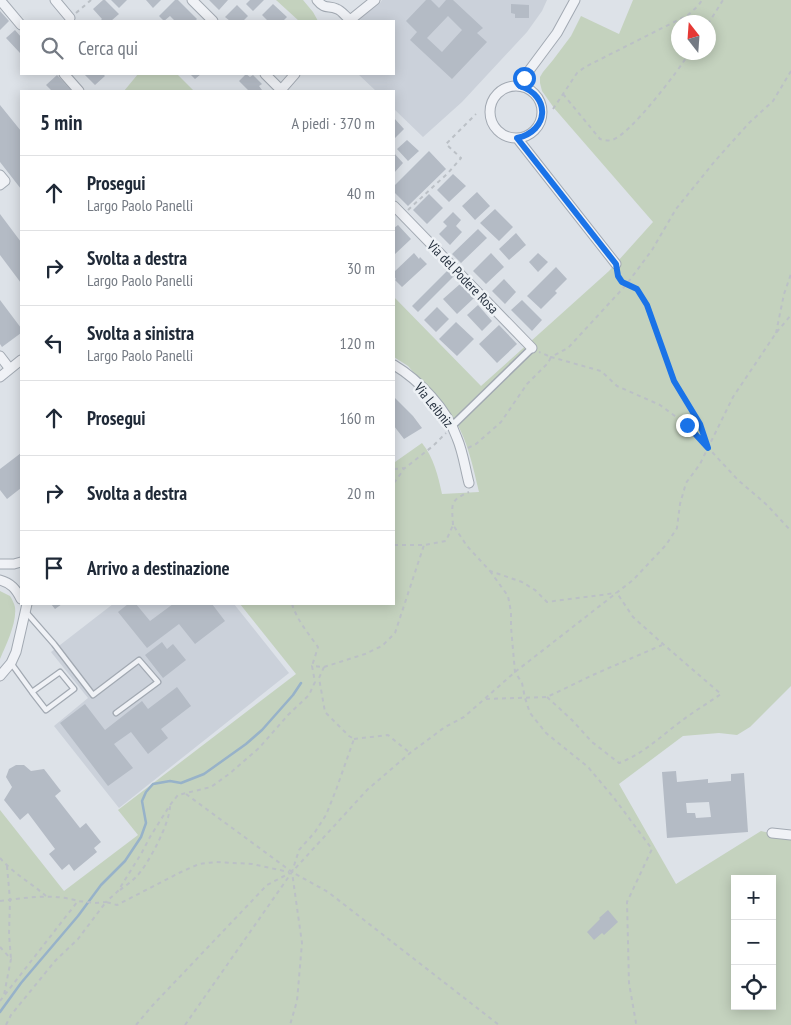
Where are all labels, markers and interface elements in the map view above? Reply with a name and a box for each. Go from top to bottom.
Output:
north arrow [671,15,716,60]
search box [20,20,395,75]
icon: search [38,34,66,62]
text: Cerca qui [78,36,138,60]
route start [513,67,536,90]
text: 5 min [40,109,82,136]
text: A piedi · 370 m [292,113,375,133]
text: Prosegui [87,171,146,195]
icon: ahead [40,179,68,207]
text: 40 m [347,183,375,203]
text: Largo Paolo Panelli [87,195,193,215]
street label: Via del Podere Rosa [423,236,503,317]
text: Svolta a destra [87,246,187,270]
icon: right [40,254,68,282]
text: 30 m [347,258,375,278]
text: Largo Paolo Panelli [87,270,193,290]
text: Svolta a sinistra [87,321,194,345]
icon: left [40,329,68,357]
text: 120 m [340,333,375,353]
text: Largo Paolo Panelli [87,345,193,365]
street label: Via Leibniz [410,378,457,431]
icon: ahead [40,404,68,432]
text: Prosegui [87,406,146,430]
text: 160 m [340,408,375,428]
route end [676,414,699,437]
icon: right [40,479,68,507]
text: Svolta a destra [87,481,187,505]
text: 20 m [347,483,375,503]
icon: arrive [40,554,68,582]
text: Arrivo a destinazione [87,556,230,580]
map controls [731,875,776,1010]
button: + [731,875,776,920]
button: − [731,920,776,965]
button: locate [731,965,776,1010]

